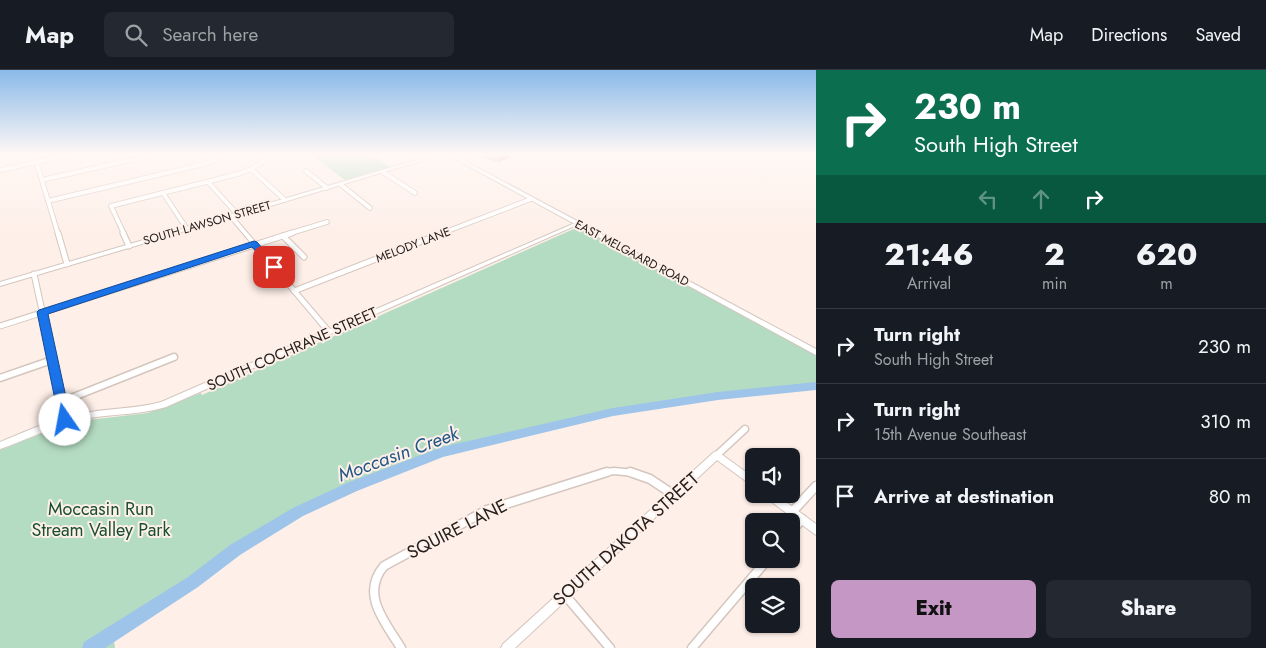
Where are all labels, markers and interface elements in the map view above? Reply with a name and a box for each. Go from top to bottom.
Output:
search box [104,12,454,57]
text: Map [25,17,74,52]
icon: search [122,21,150,49]
text: Search here [162,21,258,48]
text: Map [1030,22,1063,48]
text: Directions [1091,22,1167,48]
text: Saved [1195,22,1241,48]
text: 230 m [914,82,1021,132]
icon: right [831,90,896,155]
text: South High Street [914,128,1078,160]
icon: left [974,185,1002,213]
icon: ahead [1027,185,1055,213]
icon: right [1080,185,1108,213]
street label: SOUTH LAWSON STREET [141,196,273,250]
street label: EAST MELGAARD ROAD [572,215,692,291]
street label: MELODY LANE [373,223,453,267]
text: 21:46 [885,233,974,276]
text: 2 [1044,233,1065,276]
text: 620 [1136,233,1197,276]
pin [253,246,295,288]
icon: arrive [260,253,288,281]
text: Arrival [907,272,951,295]
text: min [1042,272,1067,295]
text: m [1160,272,1173,295]
street label: SOUTH COCHRANE STREET [203,301,381,397]
text: Turn right [874,321,960,348]
icon: right [831,332,859,360]
text: 230 m [1198,333,1251,360]
text: South High Street [874,348,993,371]
position arrow [38,393,90,445]
text: Turn right [874,396,960,423]
icon: right [831,407,859,435]
text: 310 m [1200,408,1251,435]
water label: Moccasin Creek [334,419,463,488]
text: 15th Avenue Southeast [874,423,1026,446]
map controls [745,448,800,633]
button: sound [745,448,800,503]
street label: SOUTH DAKOTA STREET [547,466,705,612]
icon: arrive [831,482,859,510]
text: Arrive at destination [874,483,1054,510]
text: 80 m [1209,483,1251,510]
street label: SQUIRE LANE [402,493,512,565]
park label: Moccasin Run Stream Valley Park [32,496,171,543]
button: search [745,513,800,568]
button: layers [745,578,800,633]
button: Exit [831,580,1036,638]
button: Share [1046,580,1251,638]

